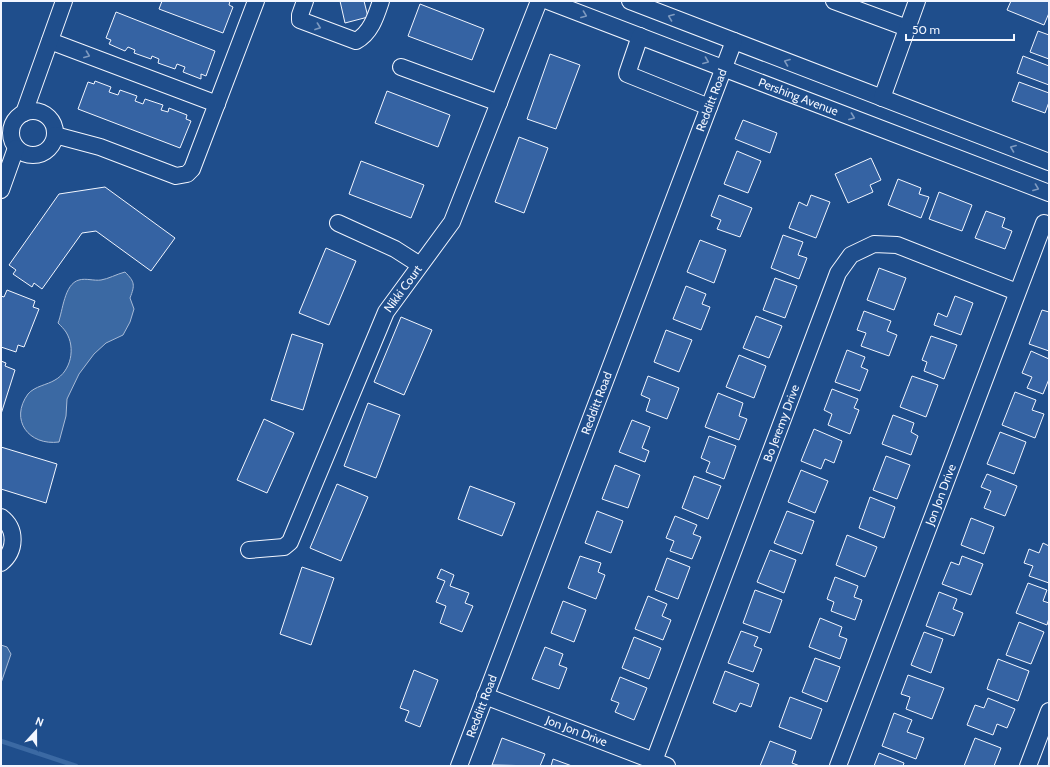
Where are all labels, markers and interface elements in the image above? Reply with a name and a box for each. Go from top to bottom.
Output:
one-way arrow [581,10,588,18]
one-way arrow [668,13,675,21]
scale bar [906,16,1014,42]
one-way arrow [314,22,321,30]
text: 50 m [912,22,940,37]
one-way arrow [83,50,90,58]
one-way arrow [702,56,709,64]
one-way arrow [784,58,791,66]
street label: Redditt Road [692,67,730,134]
street label: Pershing Avenue [756,74,840,119]
one-way arrow [848,112,855,120]
one-way arrow [1009,145,1016,153]
one-way arrow [1033,184,1040,192]
street label: Nikki Court [380,262,425,315]
street label: Redditt Road [577,370,615,437]
street label: Bo Jeremy Drive [760,382,802,464]
street label: Jon Jon Drive [922,462,959,529]
street label: Redditt Road [463,673,500,739]
north arrow [16,711,56,751]
street label: Jon Jon Drive [543,712,610,749]
text: N [33,714,46,730]

